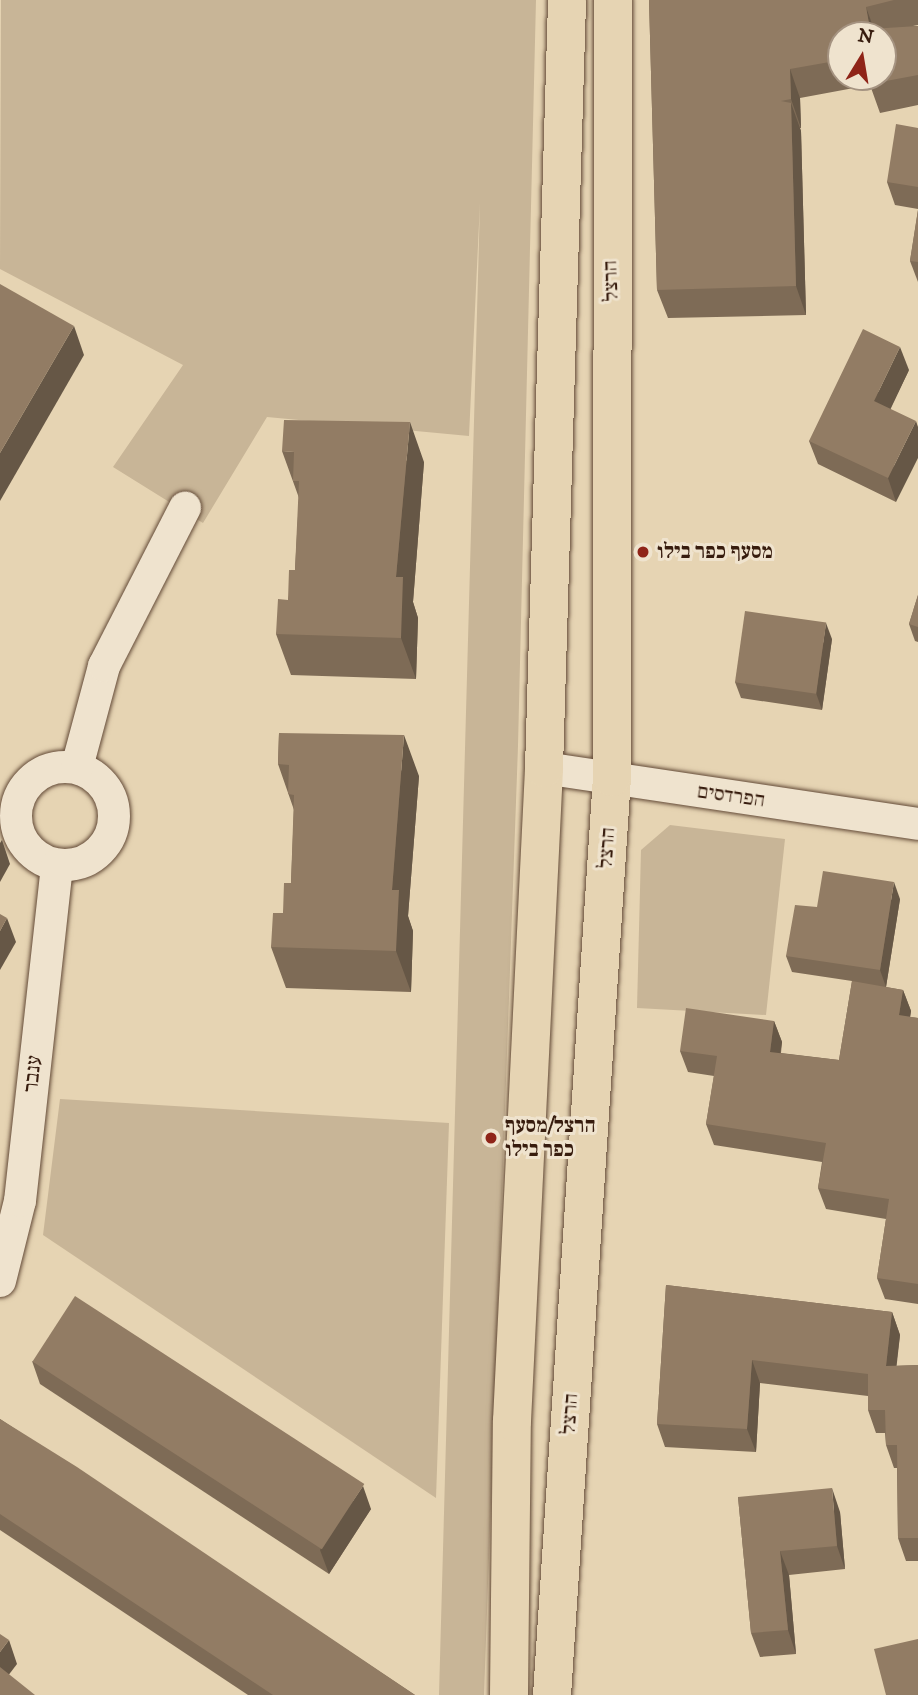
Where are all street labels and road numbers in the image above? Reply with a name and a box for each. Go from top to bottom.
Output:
street label: הרצל [598,260,624,302]
street label: הפרדסים [695,779,767,813]
street label: הרצל [593,826,621,870]
street label: ענבר [19,1054,47,1094]
street label: הרצל [556,1392,584,1436]

